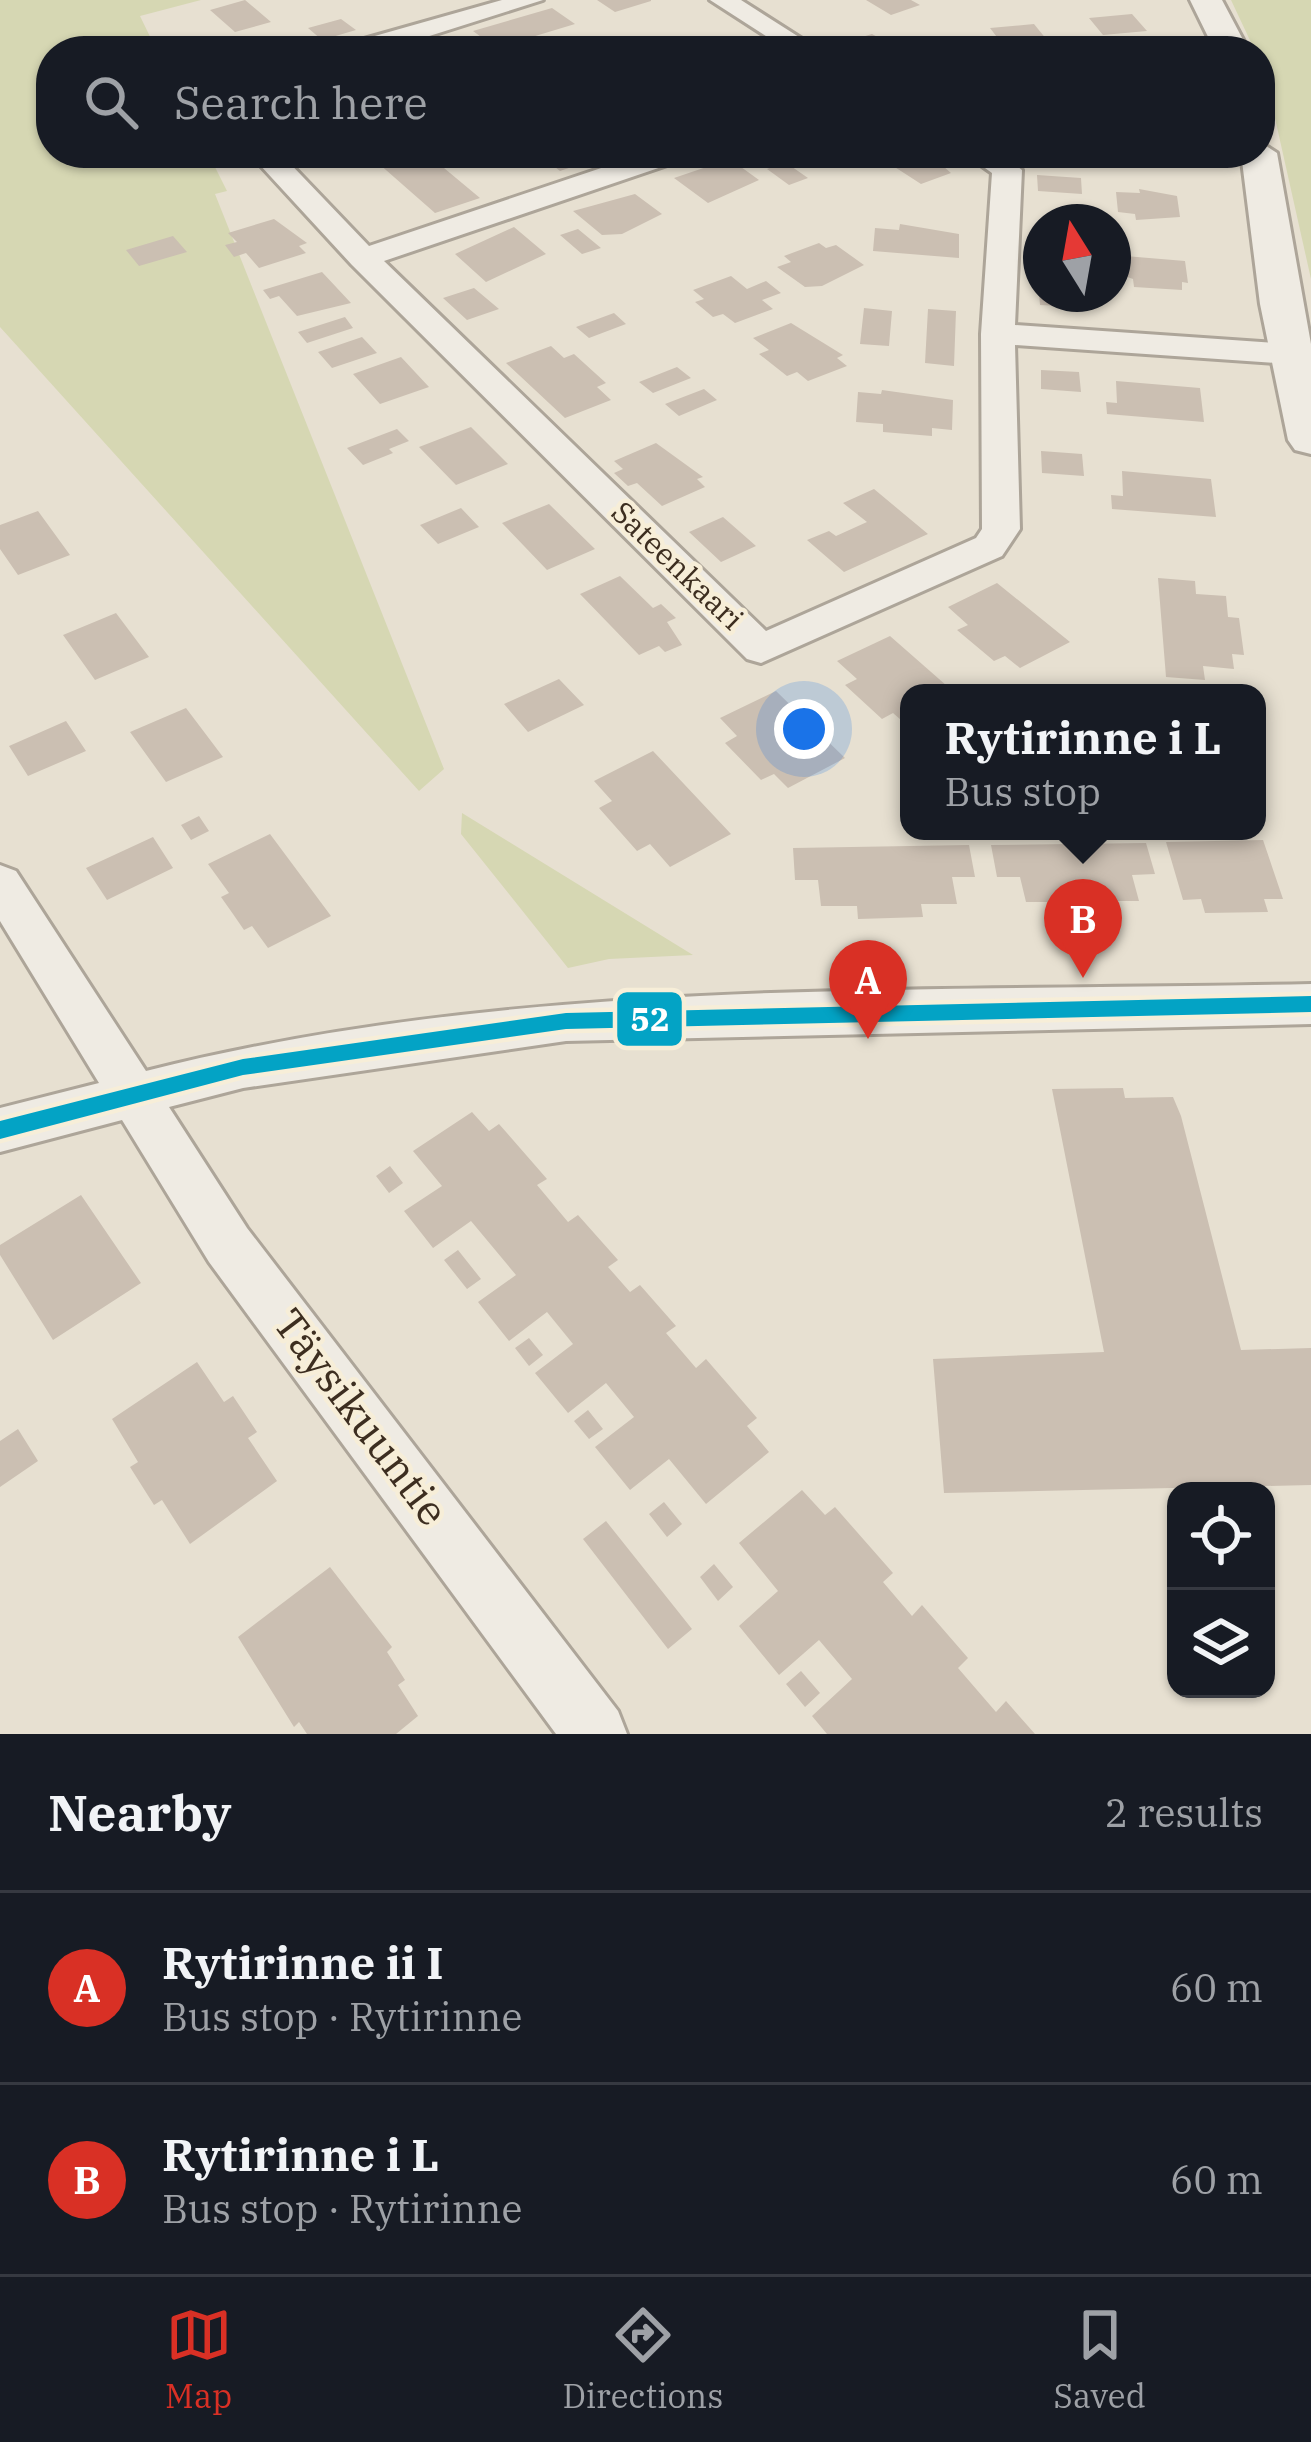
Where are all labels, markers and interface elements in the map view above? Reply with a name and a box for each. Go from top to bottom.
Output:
search box [36,36,1275,168]
icon: search [78,69,144,135]
text: Search here [174,73,428,131]
north arrow [1023,204,1131,312]
street label: Sateenkaari [604,492,752,638]
popup [900,684,1266,840]
your location [774,699,834,759]
text: Rytirinne i L [944,708,1222,766]
text: Bus stop [944,766,1101,817]
pin: B [1044,879,1122,978]
pin: A [829,940,907,1039]
line badge: 52 [615,990,684,1048]
text: 52 [630,997,670,1040]
street label: Täysikuuntie [262,1297,461,1536]
map controls [1167,1482,1275,1698]
button: locate [1167,1482,1275,1590]
button: layers [1167,1590,1275,1698]
text: Nearby [48,1779,232,1845]
text: 2 results [1105,1787,1263,1838]
text: Rytirinne ii I [162,1933,444,1991]
text: A [73,1962,101,2013]
text: 60 m [1170,1962,1263,2013]
text: Bus stop · Rytirinne [162,1991,522,2042]
text: Rytirinne i L [162,2125,439,2183]
text: B [73,2154,101,2205]
text: 60 m [1170,2154,1263,2205]
text: Bus stop · Rytirinne [162,2183,522,2234]
tab: Map [165,2302,232,2417]
tab: Directions [562,2302,723,2417]
tab: Saved [1053,2302,1146,2417]

